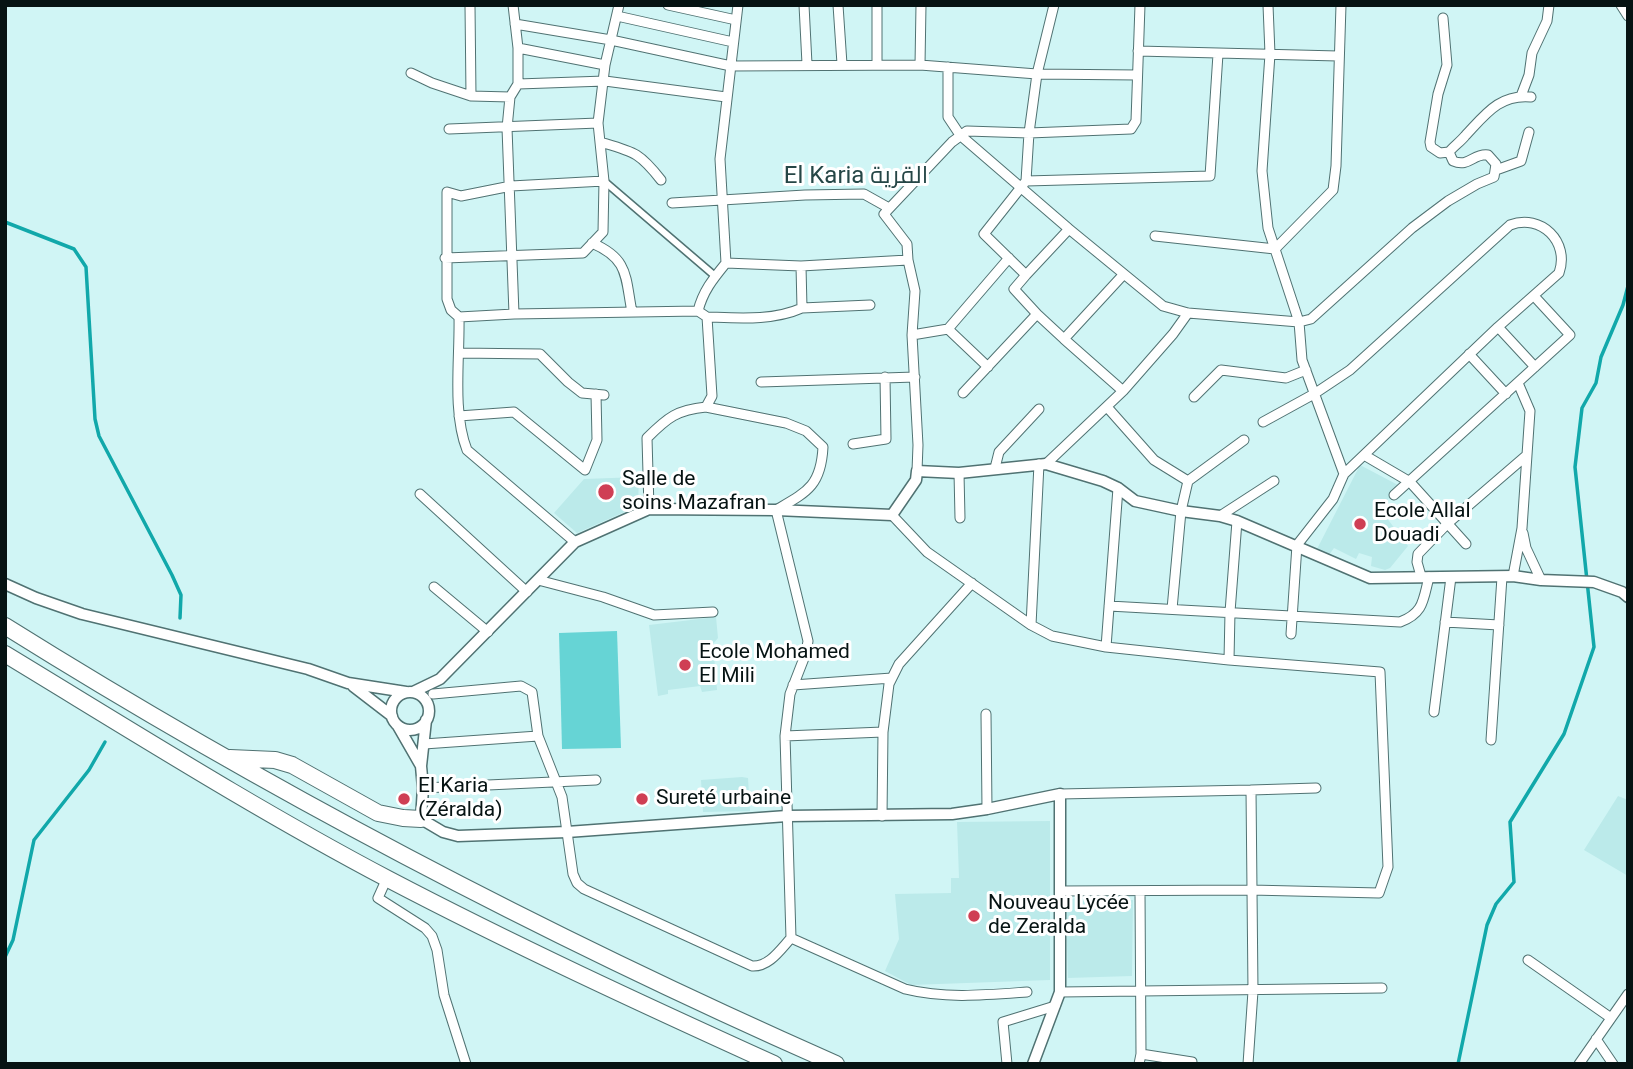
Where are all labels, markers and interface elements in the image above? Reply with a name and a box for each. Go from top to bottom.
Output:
district label: El Karia القرية [784,163,928,191]
place label: Salle de soins Mazafran [622,467,766,517]
marker: Salle de soins Mazafran [596,482,616,502]
place label: Ecole Allal Douadi [1374,499,1471,549]
marker: Ecole Allal Douadi [1352,516,1368,532]
place label: Ecole Mohamed El Mili [699,640,850,690]
marker: Ecole Mohamed El Mili [677,657,693,673]
place label: El Karia (Zéralda) [418,774,503,824]
place label: Sureté urbaine [656,786,791,812]
marker: El Karia (Zéralda) [396,791,412,807]
marker: Sureté urbaine [634,791,650,807]
place label: Nouveau Lycée de Zeralda [988,891,1129,941]
marker: Nouveau Lycée de Zeralda [966,908,982,924]

